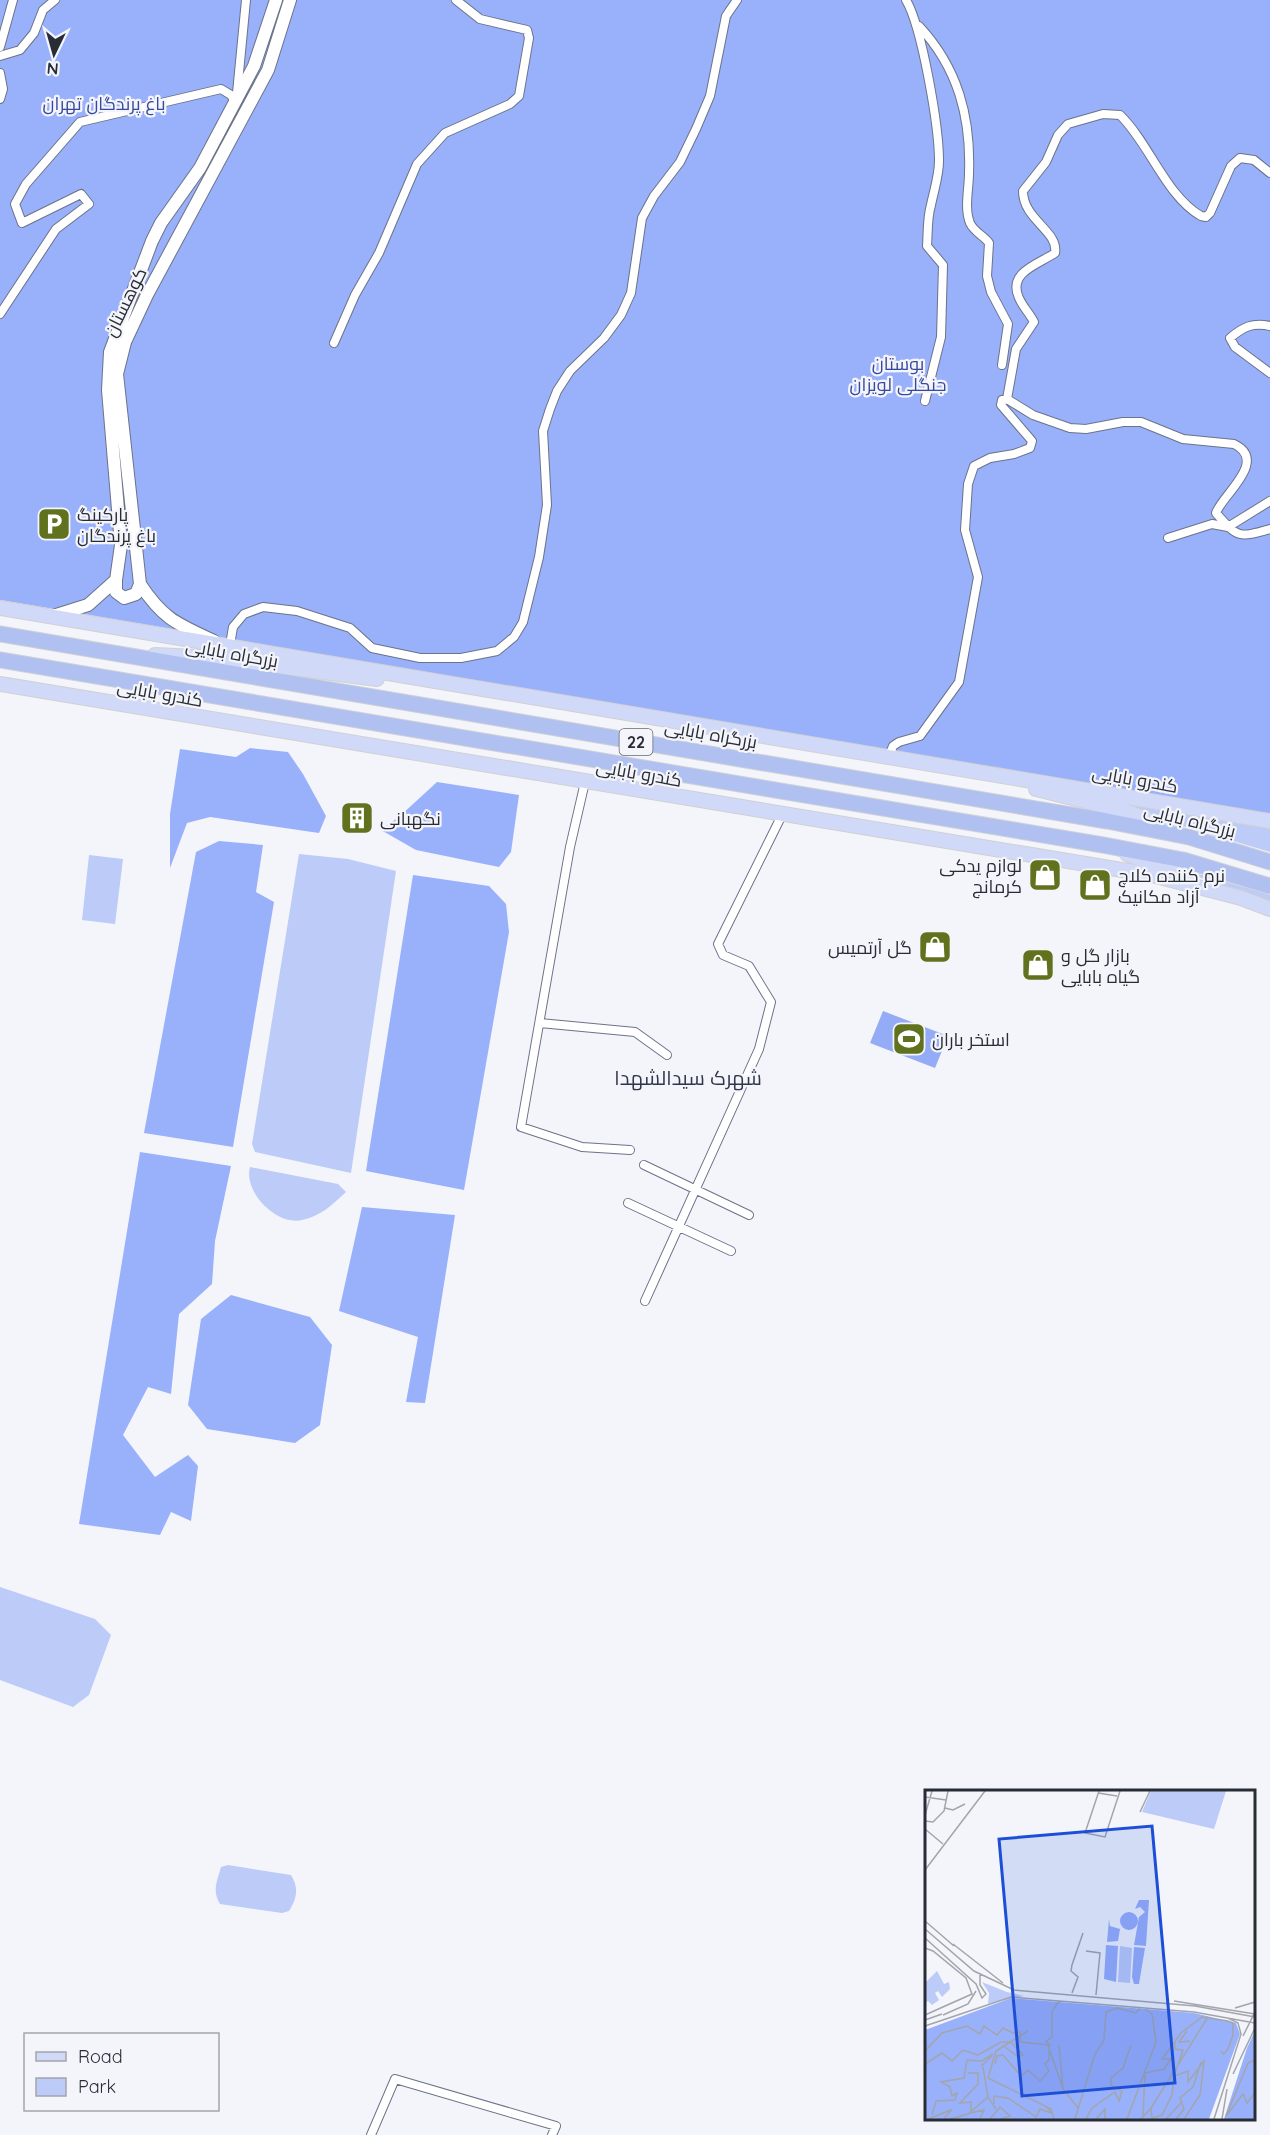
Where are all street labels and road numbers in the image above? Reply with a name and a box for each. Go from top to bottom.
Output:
street label: کوهستان [98,264,152,340]
street label: بزرگراه بابایی [184,634,280,672]
street label: کندرو بابایی [115,674,205,712]
street label: بزرگراه بابایی [663,715,759,753]
road number: 22 [620,729,652,755]
street label: کندرو بابایی [594,754,684,792]
street label: کندرو بابایی [1090,760,1180,798]
street label: بزرگراه بابایی [1142,798,1238,842]

